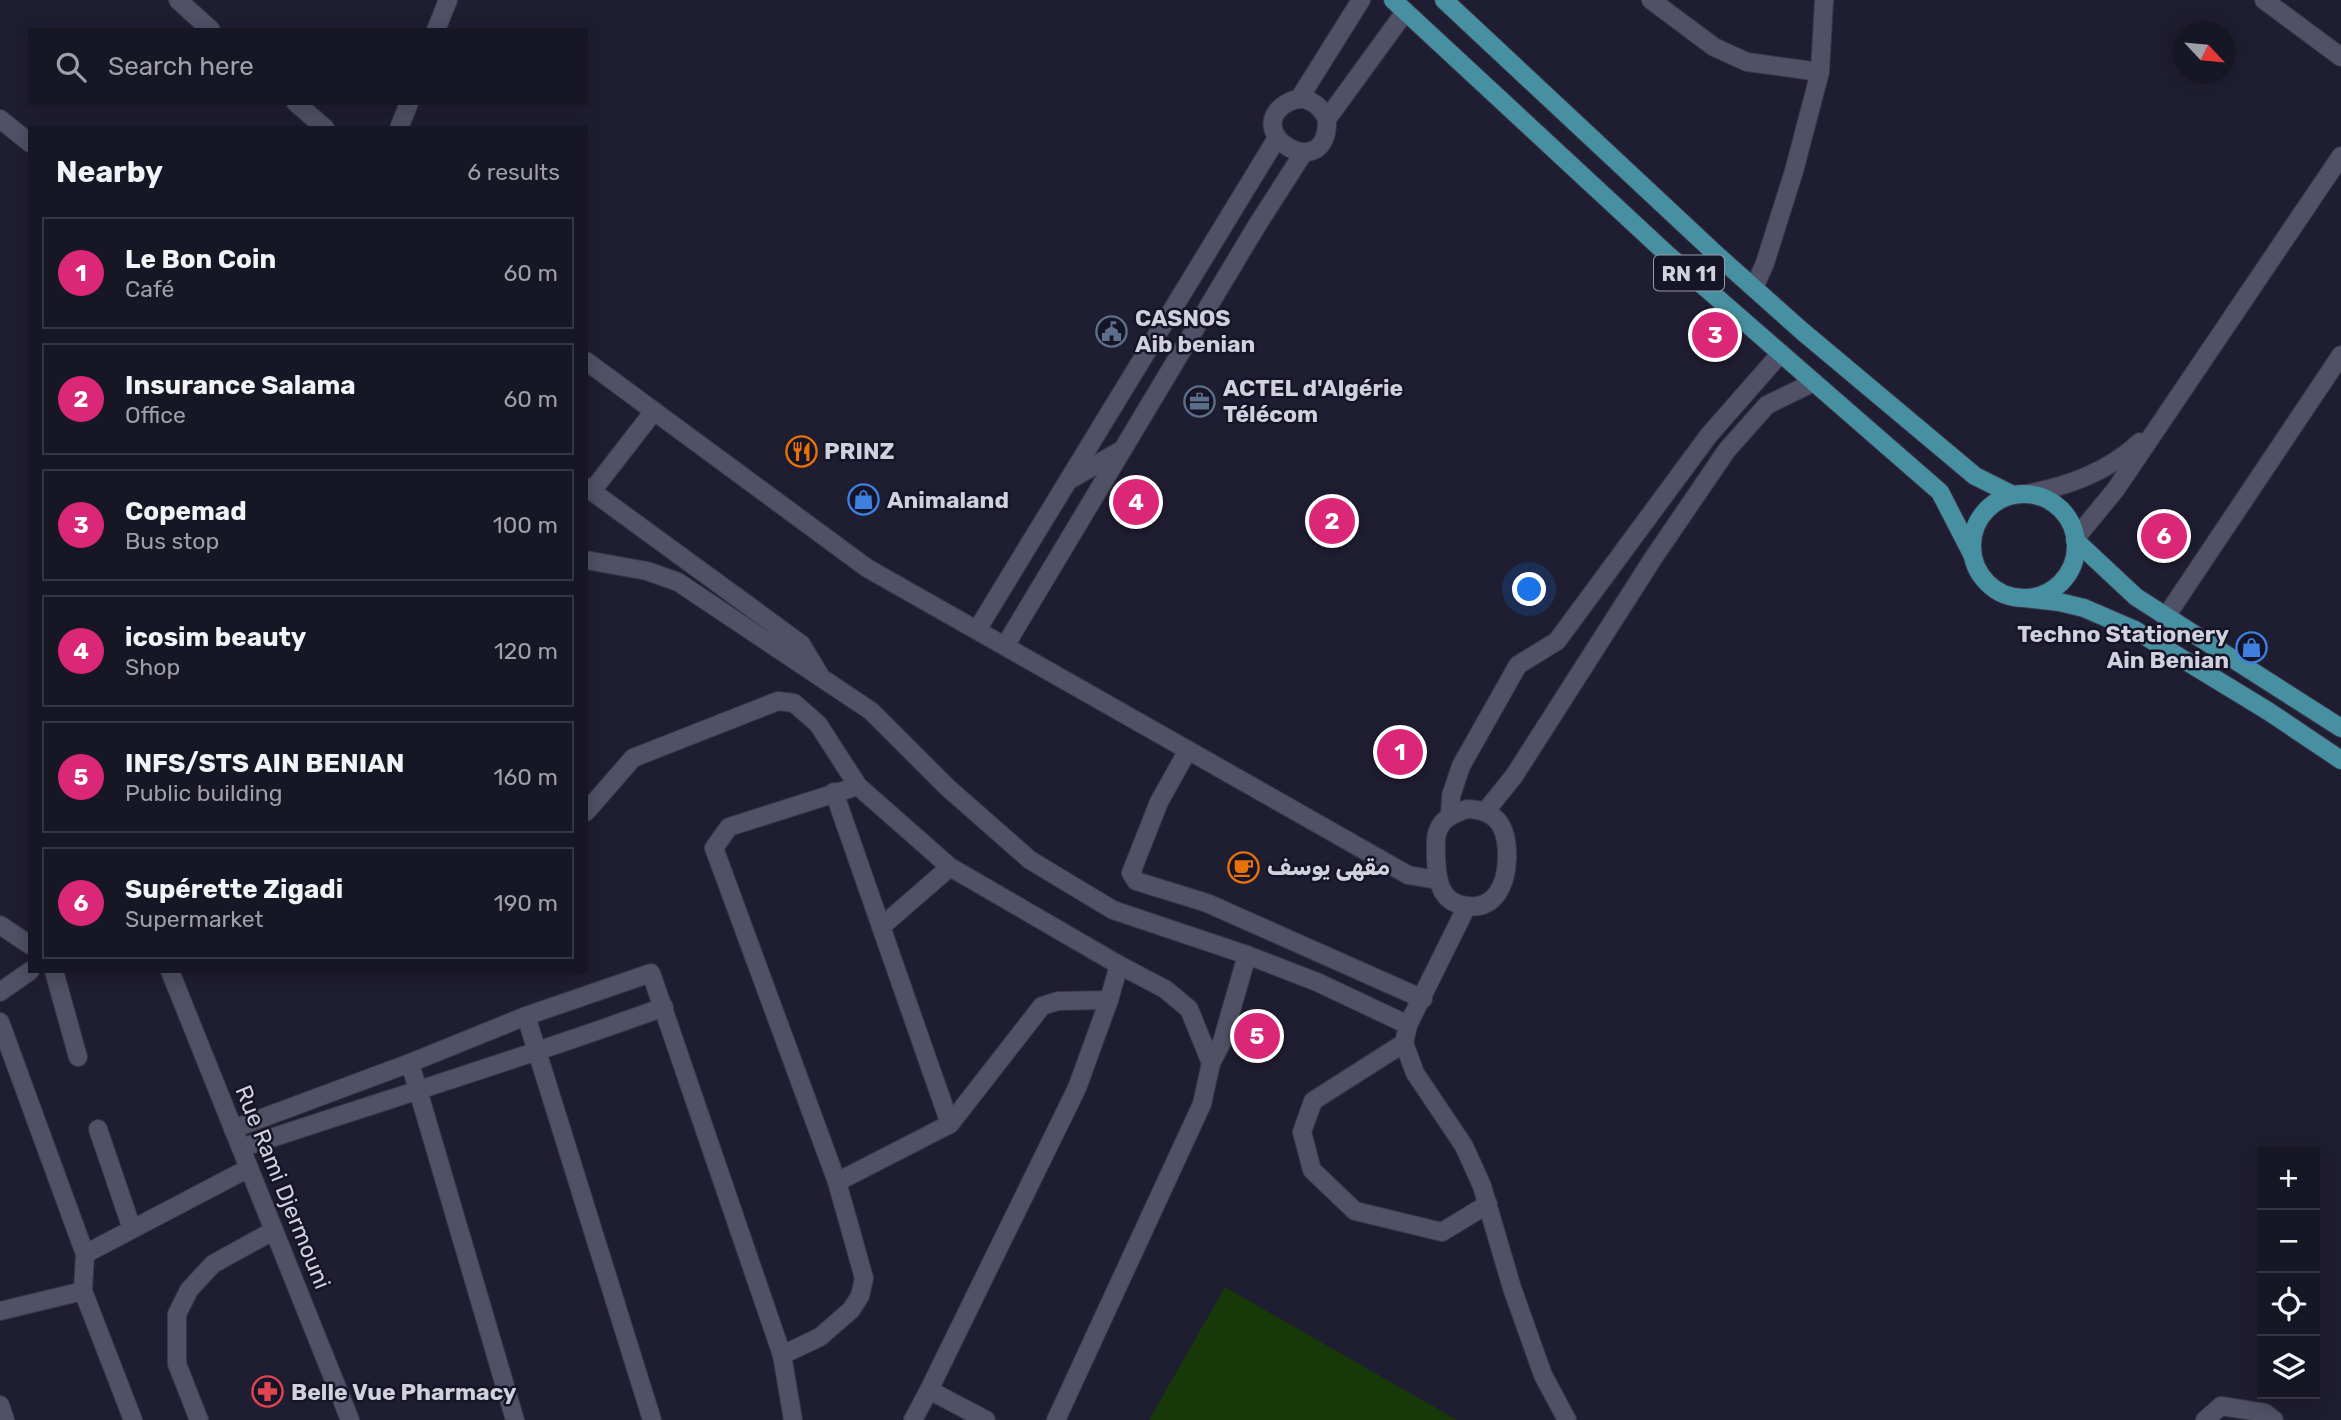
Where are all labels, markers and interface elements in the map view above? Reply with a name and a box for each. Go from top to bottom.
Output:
north arrow [2173,21,2236,84]
search box [28,28,588,105]
icon: search [52,48,90,86]
text: Search here [108,51,254,82]
text: Nearby [56,154,163,190]
text: 6 results [467,158,560,186]
text: Le Bon Coin [125,244,276,275]
road number: RN 11 [1654,256,1724,290]
text: 1 [75,259,87,287]
text: 60 m [503,259,558,287]
text: Café [125,275,174,303]
place label: CASNOS Aib benian [1135,304,1255,358]
pin: 3 [1692,309,1738,361]
public building icon: CASNOS Aib benian [1095,314,1129,348]
text: Insurance Salama [125,370,356,401]
place label: ACTEL d'Algérie Télécom [1223,374,1403,428]
office icon: ACTEL d'Algérie Télécom [1183,384,1217,418]
text: 2 [74,385,88,413]
text: 60 m [503,385,558,413]
text: Office [125,401,186,429]
restaurant icon: PRINZ [784,434,818,468]
place label: PRINZ [824,437,894,465]
pin: 4 [1113,476,1159,528]
shop icon: Animaland [847,483,881,517]
place label: Animaland [887,486,1009,514]
pin: 2 [1309,495,1355,547]
text: Copemad [125,496,247,527]
pin: 6 [2141,510,2187,562]
text: 3 [73,511,89,539]
text: 100 m [493,511,558,539]
text: Bus stop [125,527,219,555]
your location [1512,572,1546,606]
place label: Techno Stationery Ain Benian [2017,620,2229,674]
text: icosim beauty [125,622,306,653]
shop icon: Techno Stationery Ain Benian [2235,630,2269,664]
text: 4 [73,637,89,665]
text: 120 m [494,637,558,665]
text: Shop [125,653,180,681]
pin: 1 [1377,726,1423,778]
text: INFS/STS AIN BENIAN [125,748,405,779]
text: 5 [74,763,88,791]
text: 160 m [494,763,558,791]
text: Public building [125,779,282,807]
cafe icon: مقهى يوسف [1227,850,1261,884]
place label: مقهى يوسف [1267,853,1390,881]
text: Supérette Zigadi [125,874,343,905]
text: 6 [74,889,88,917]
text: 190 m [494,889,558,917]
text: Supermarket [125,905,263,933]
pin: 5 [1234,1010,1280,1062]
street label: Rue Rami Djermouni [229,1081,337,1293]
map controls [2257,1147,2320,1399]
button: + [2257,1147,2320,1210]
button: − [2257,1210,2320,1273]
button: locate [2257,1273,2320,1336]
button: layers [2257,1336,2320,1399]
pharmacy icon: Belle Vue Pharmacy [251,1375,285,1409]
place label: Belle Vue Pharmacy [291,1378,517,1406]

